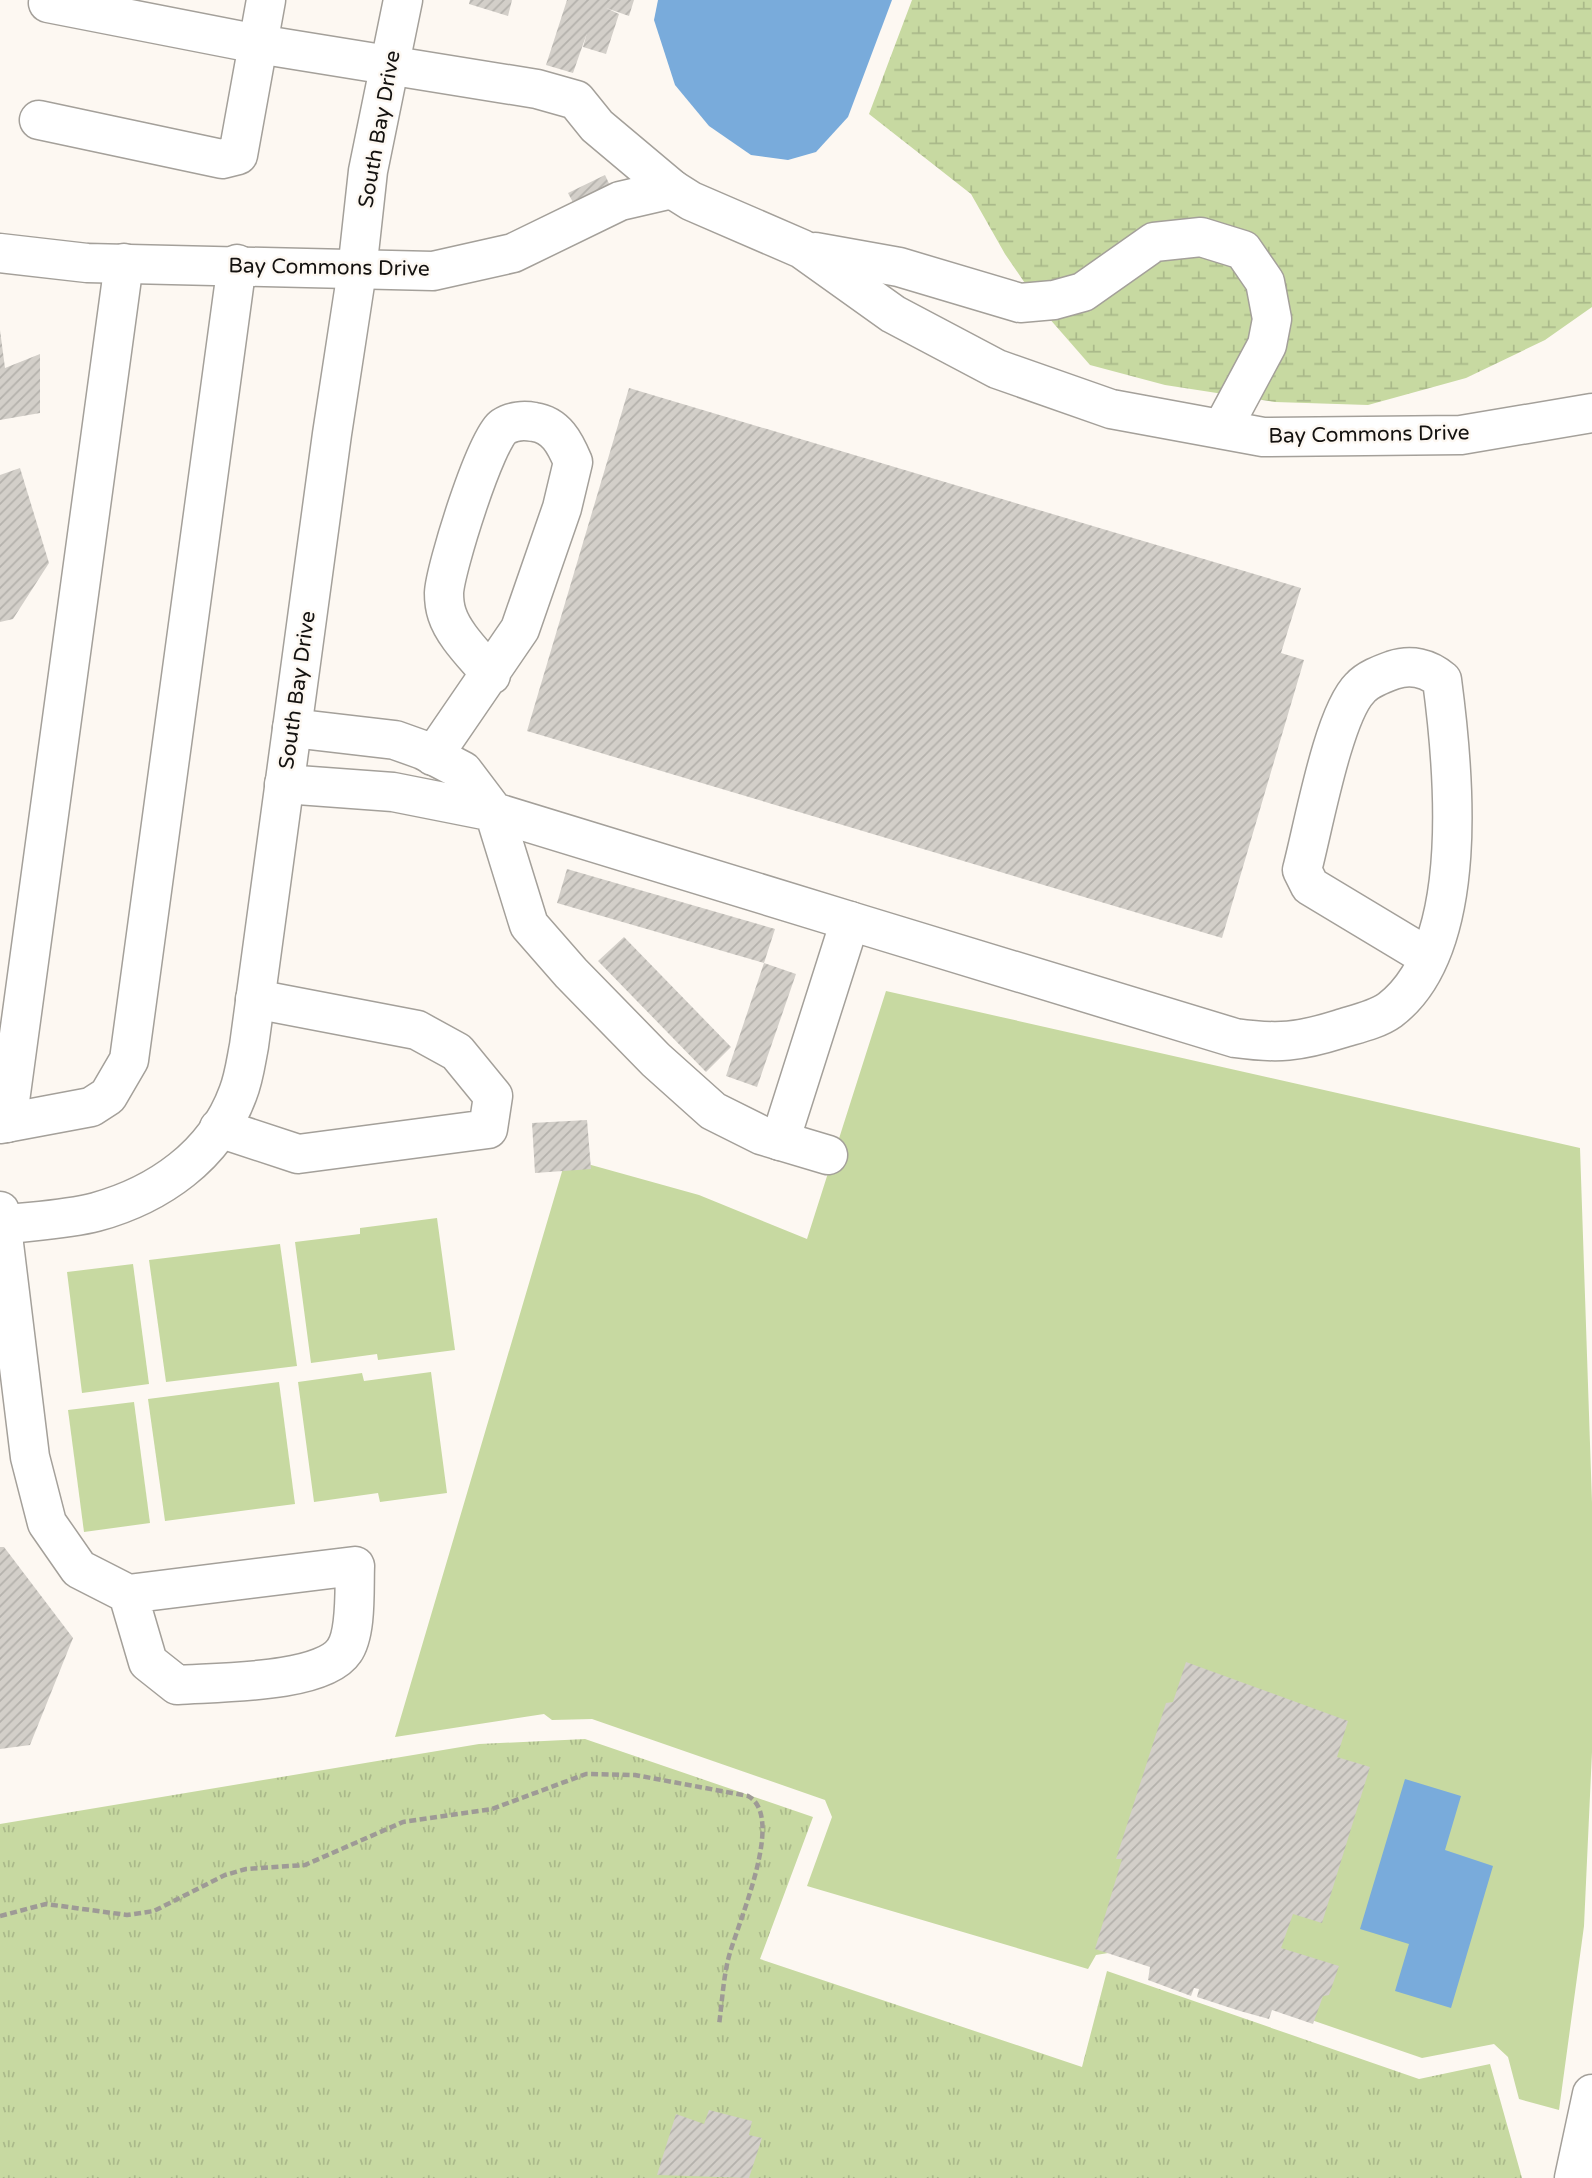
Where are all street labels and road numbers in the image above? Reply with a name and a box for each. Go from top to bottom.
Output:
street label: South Bay Drive [353,48,406,210]
street label: Bay Commons Drive [228,253,430,282]
street label: Bay Commons Drive [1268,420,1470,449]
street label: South Bay Drive [274,609,321,771]

